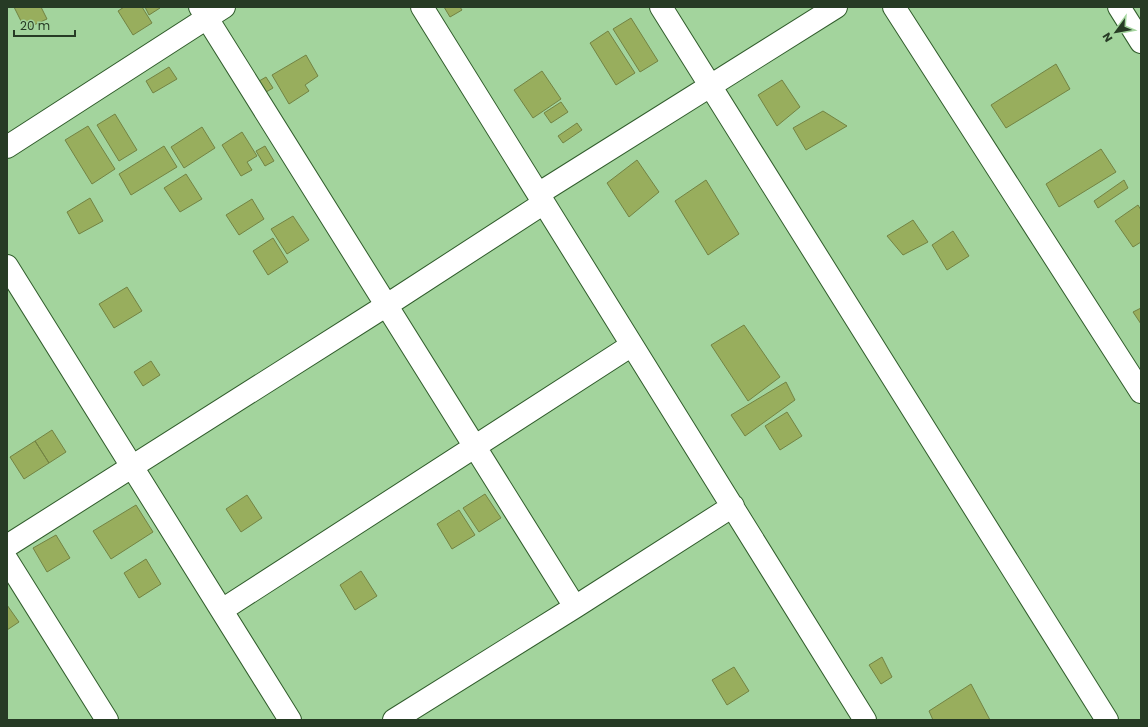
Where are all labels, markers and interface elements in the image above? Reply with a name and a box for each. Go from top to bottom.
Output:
scale bar [14,12,75,38]
north arrow [1096,12,1136,52]
text: 20 m [20,17,50,34]
text: N [1099,30,1116,45]

